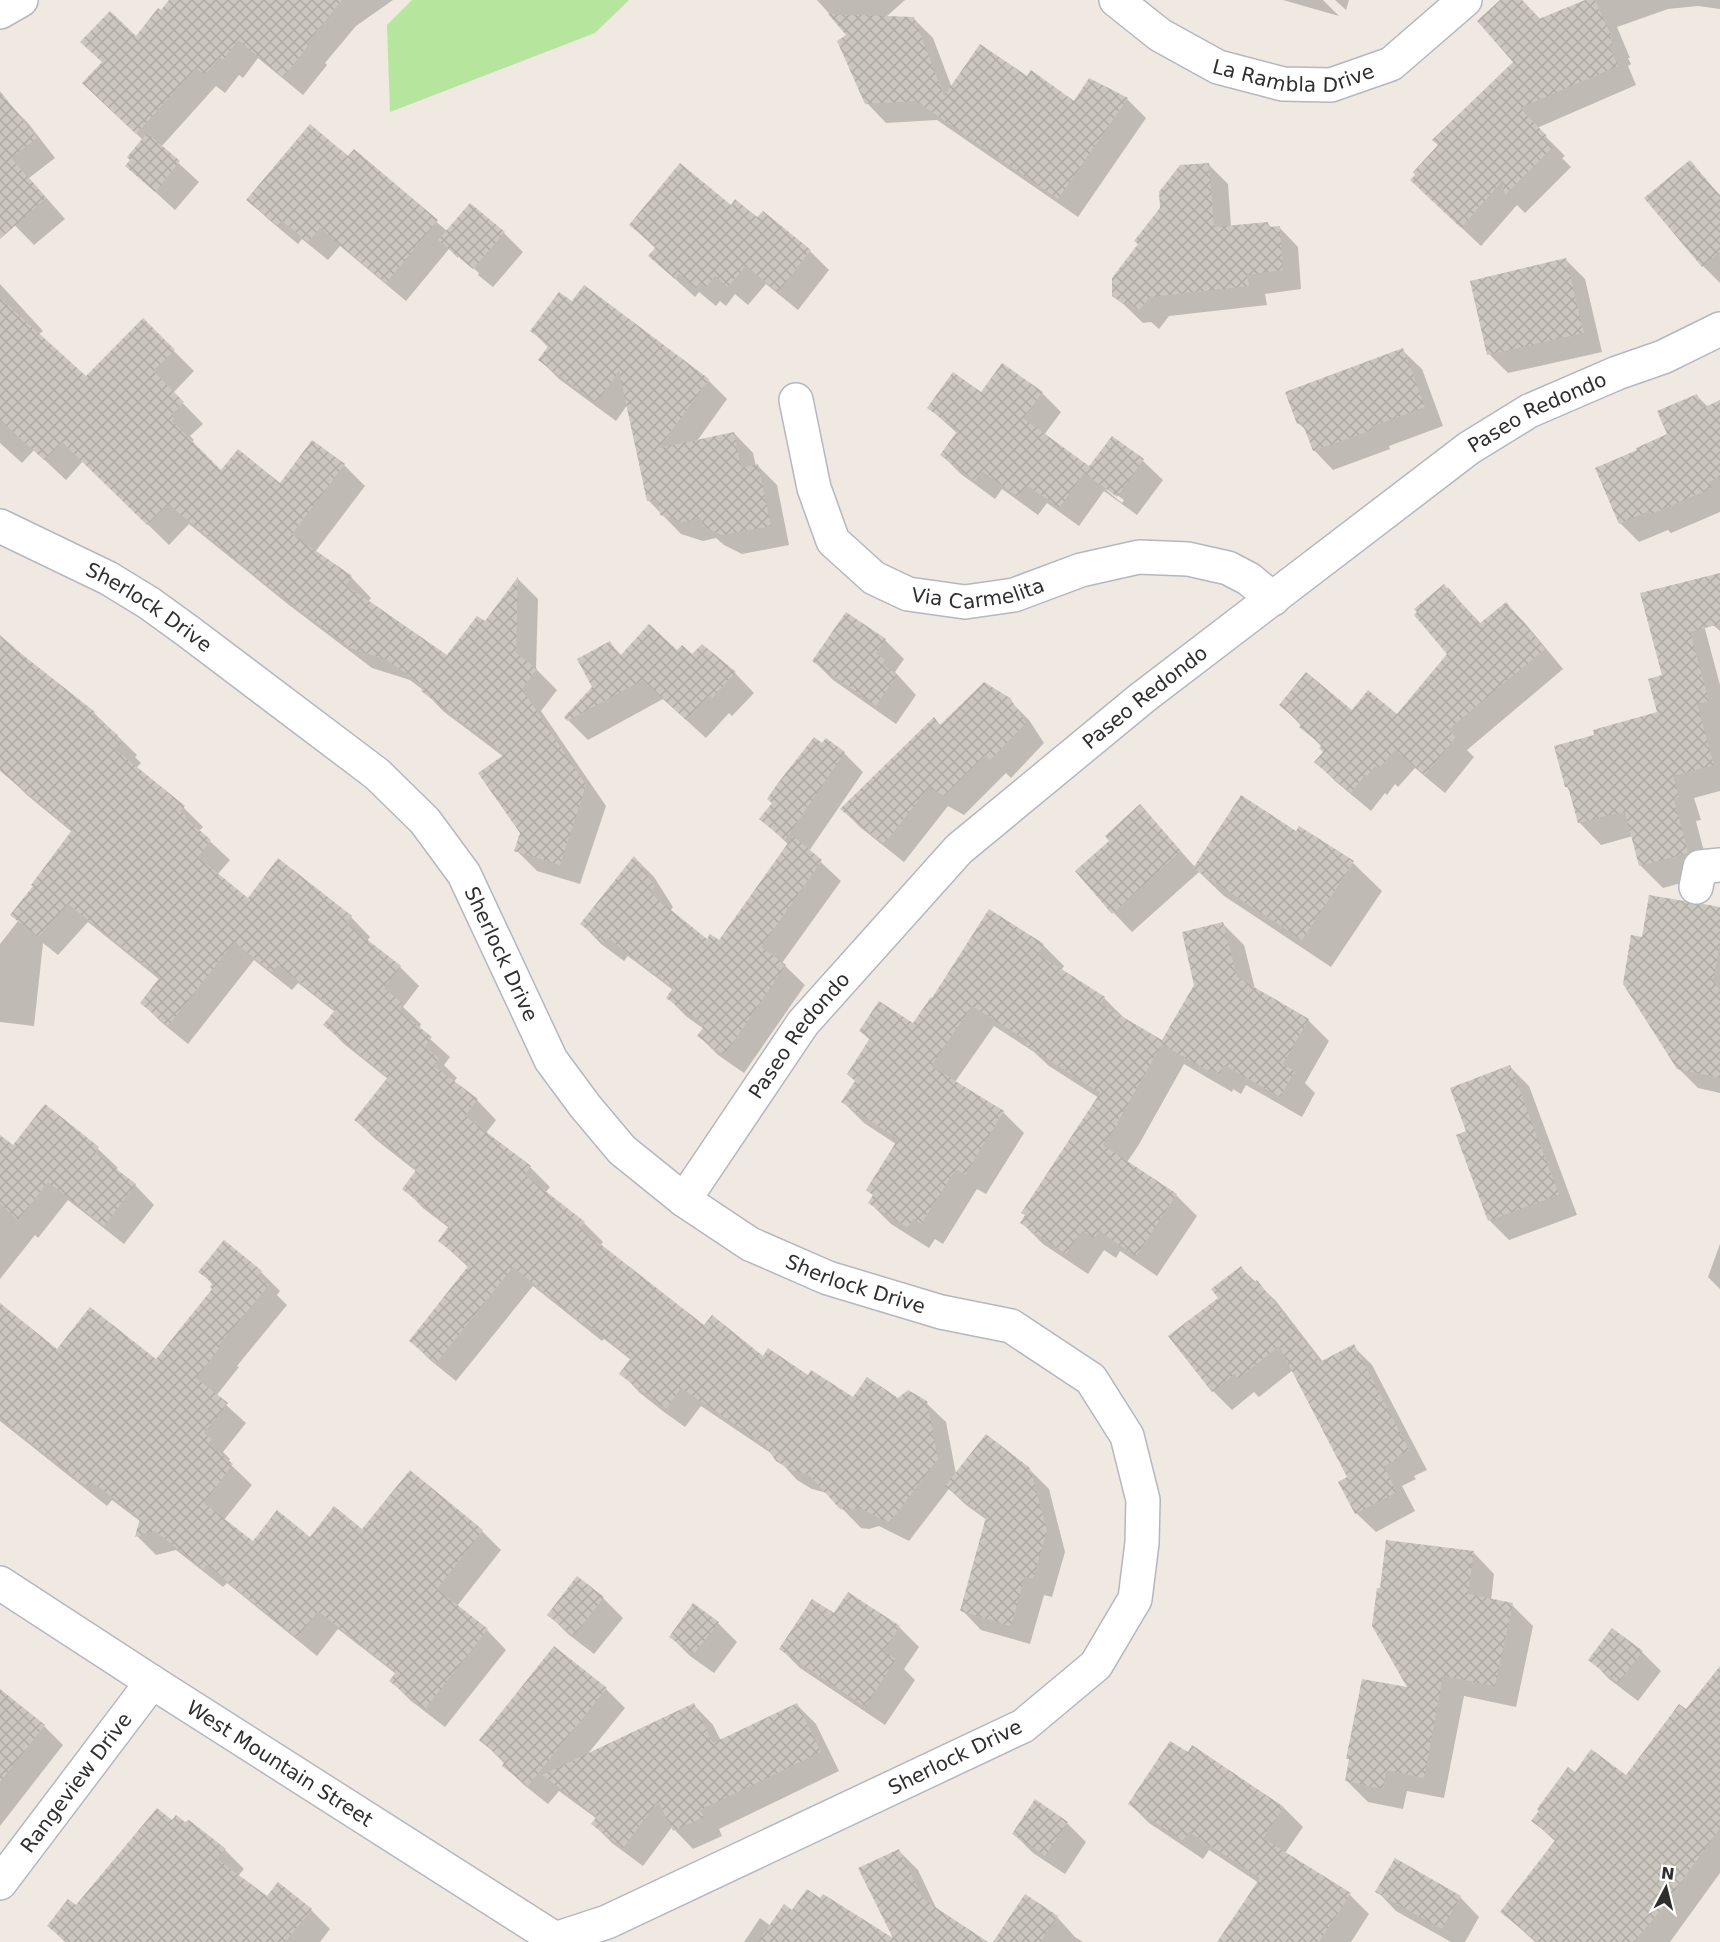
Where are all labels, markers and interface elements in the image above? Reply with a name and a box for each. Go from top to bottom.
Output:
street label: La Rambla Drive [1210,54,1377,97]
street label: Paseo Redondo [1463,367,1610,458]
street label: Sherlock Drive [82,557,217,657]
street label: Via Carmelita [910,573,1048,614]
street label: Paseo Redondo [1078,640,1212,754]
street label: Sherlock Drive [460,883,543,1025]
street label: Paseo Redondo [744,967,855,1103]
street label: Sherlock Drive [782,1249,928,1319]
street label: West Mountain Street [182,1695,377,1832]
street label: Rangeview Drive [15,1708,137,1857]
street label: Sherlock Drive [884,1714,1026,1800]
north arrow [1636,1858,1696,1918]
text: N [1660,1863,1676,1884]

